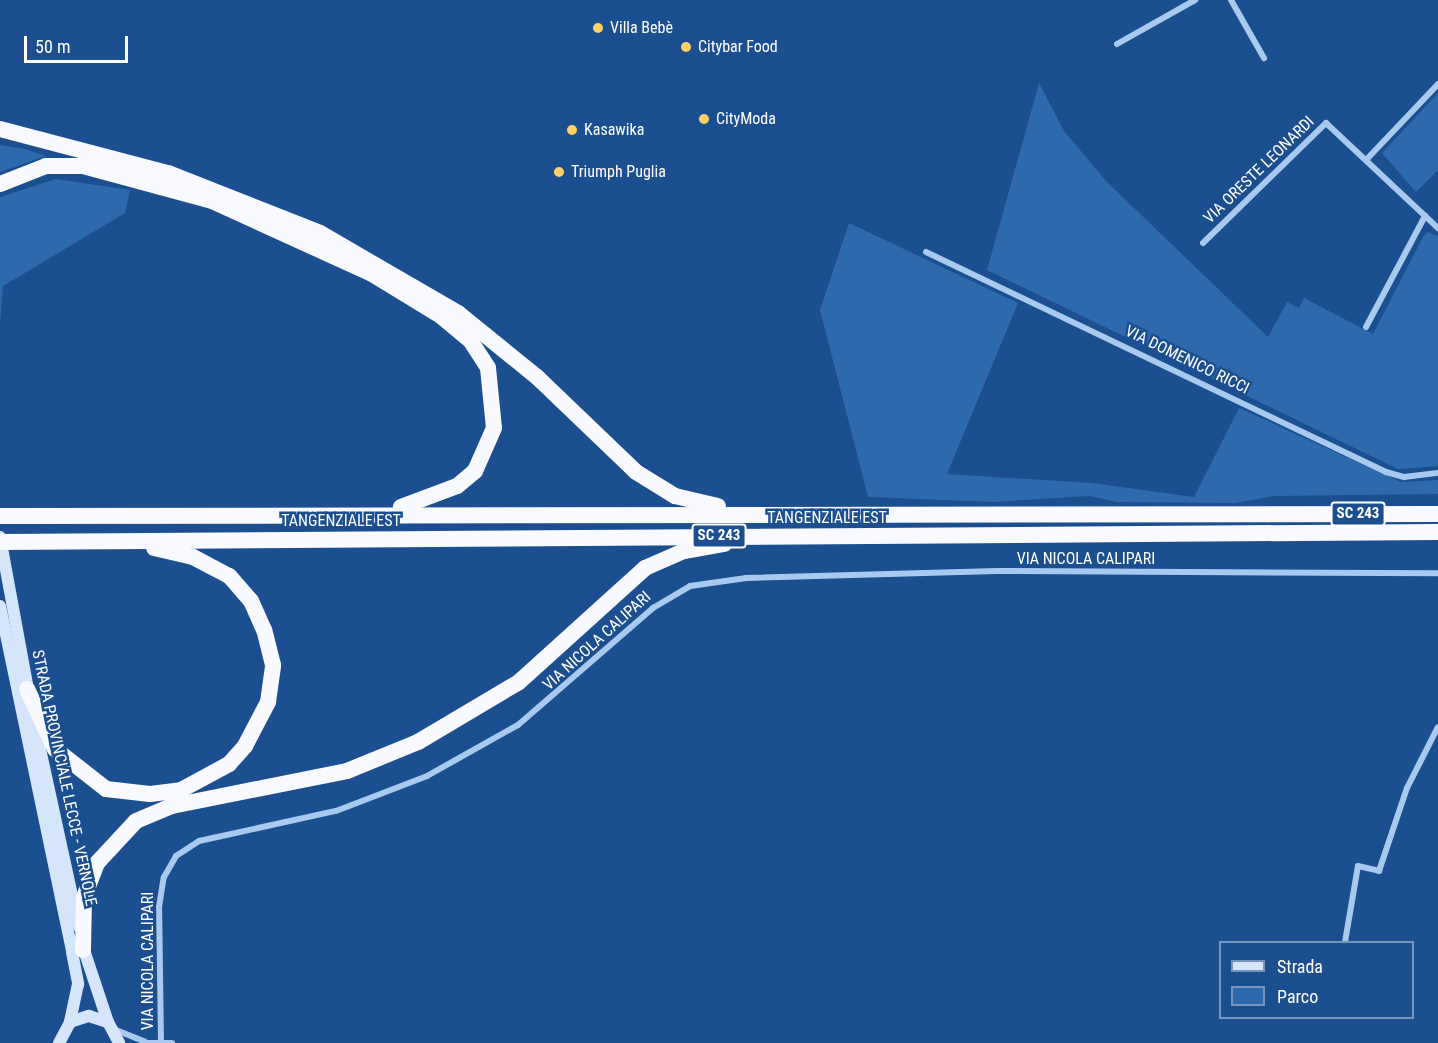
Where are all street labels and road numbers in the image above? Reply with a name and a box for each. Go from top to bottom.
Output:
street label: VIA ORESTE LEONARDI [1200,112,1318,228]
street label: VIA DOMENICO RICCI [1122,322,1252,398]
road number: SC 243 [1330,502,1386,526]
street label: TANGENZIALE EST [767,508,887,528]
street label: TANGENZIALE EST [281,511,401,531]
road number: SC 243 [690,524,748,548]
street label: VIA NICOLA CALIPARI [1017,549,1155,569]
street label: VIA NICOLA CALIPARI [539,587,655,695]
street label: STRADA PROVINCIALE LECCE - VERNOLE [27,648,101,908]
street label: VIA NICOLA CALIPARI [138,892,158,1030]

